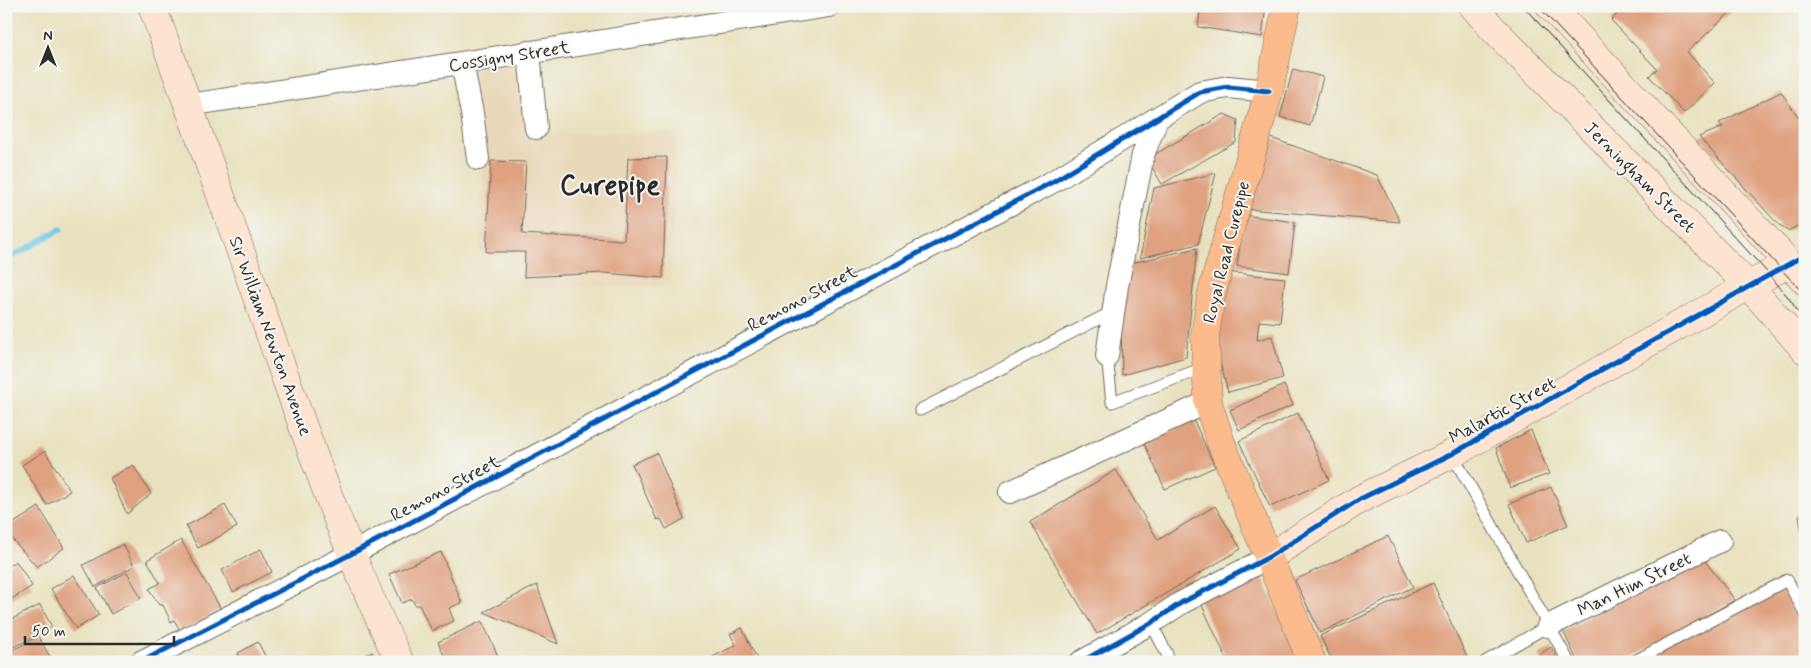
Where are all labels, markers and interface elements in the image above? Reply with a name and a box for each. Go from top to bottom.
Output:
north arrow [22,22,72,72]
text: N [43,27,53,45]
street label: Cossigny Street [447,36,572,78]
street label: Jerningham Street [1577,117,1701,240]
district label: Curepipe [560,168,660,205]
street label: Royal Road Curepipe [1198,179,1256,326]
street label: Sir William Newton Avenue [223,233,317,440]
street label: Remono Street [744,260,862,338]
street label: Malartic Street [1445,371,1561,450]
street label: Remono Street [387,450,505,528]
street label: Man Him Street [1574,547,1695,623]
scale bar [25,613,174,645]
text: 50 m [32,622,66,642]

